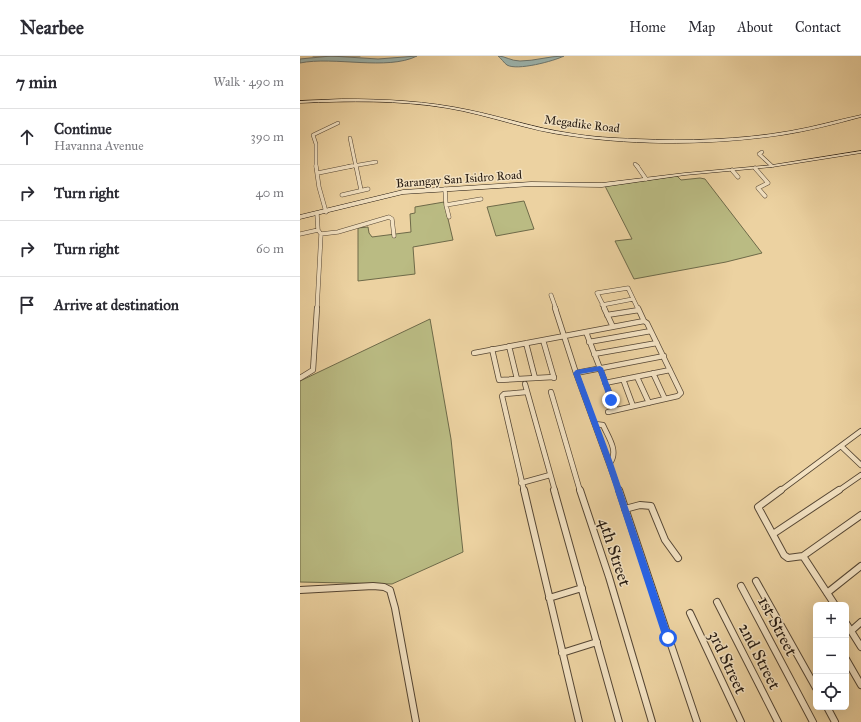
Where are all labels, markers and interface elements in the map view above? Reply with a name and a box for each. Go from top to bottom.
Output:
text: Nearbee [20,16,84,39]
text: Home [629,19,666,36]
text: Map [688,19,715,36]
text: About [737,19,773,36]
text: Contact [795,19,841,36]
text: 7 min [16,72,57,93]
text: Walk · 490 m [213,74,284,90]
street label: Megadike Road [543,112,621,137]
text: Continue [54,120,112,138]
icon: ahead [16,126,38,148]
text: 390 m [251,129,284,145]
text: Havanna Avenue [54,138,144,154]
street label: Barangay San Isidro Road [396,168,523,191]
icon: right [16,182,38,204]
text: Turn right [54,184,119,202]
text: 40 m [255,185,284,201]
icon: right [16,238,38,260]
text: Turn right [54,240,119,258]
text: 60 m [256,241,284,257]
icon: arrive [16,294,38,316]
text: Arrive at destination [54,296,179,314]
route end [602,391,620,409]
street label: 4th Street [594,515,635,589]
street label: 1st Street [753,593,802,660]
map controls [813,602,849,710]
button: + [813,602,849,638]
street label: 2nd Street [734,619,785,693]
street label: 3rd Street [704,627,751,697]
route start [659,629,677,647]
button: − [813,638,849,674]
button: locate [813,674,849,710]

